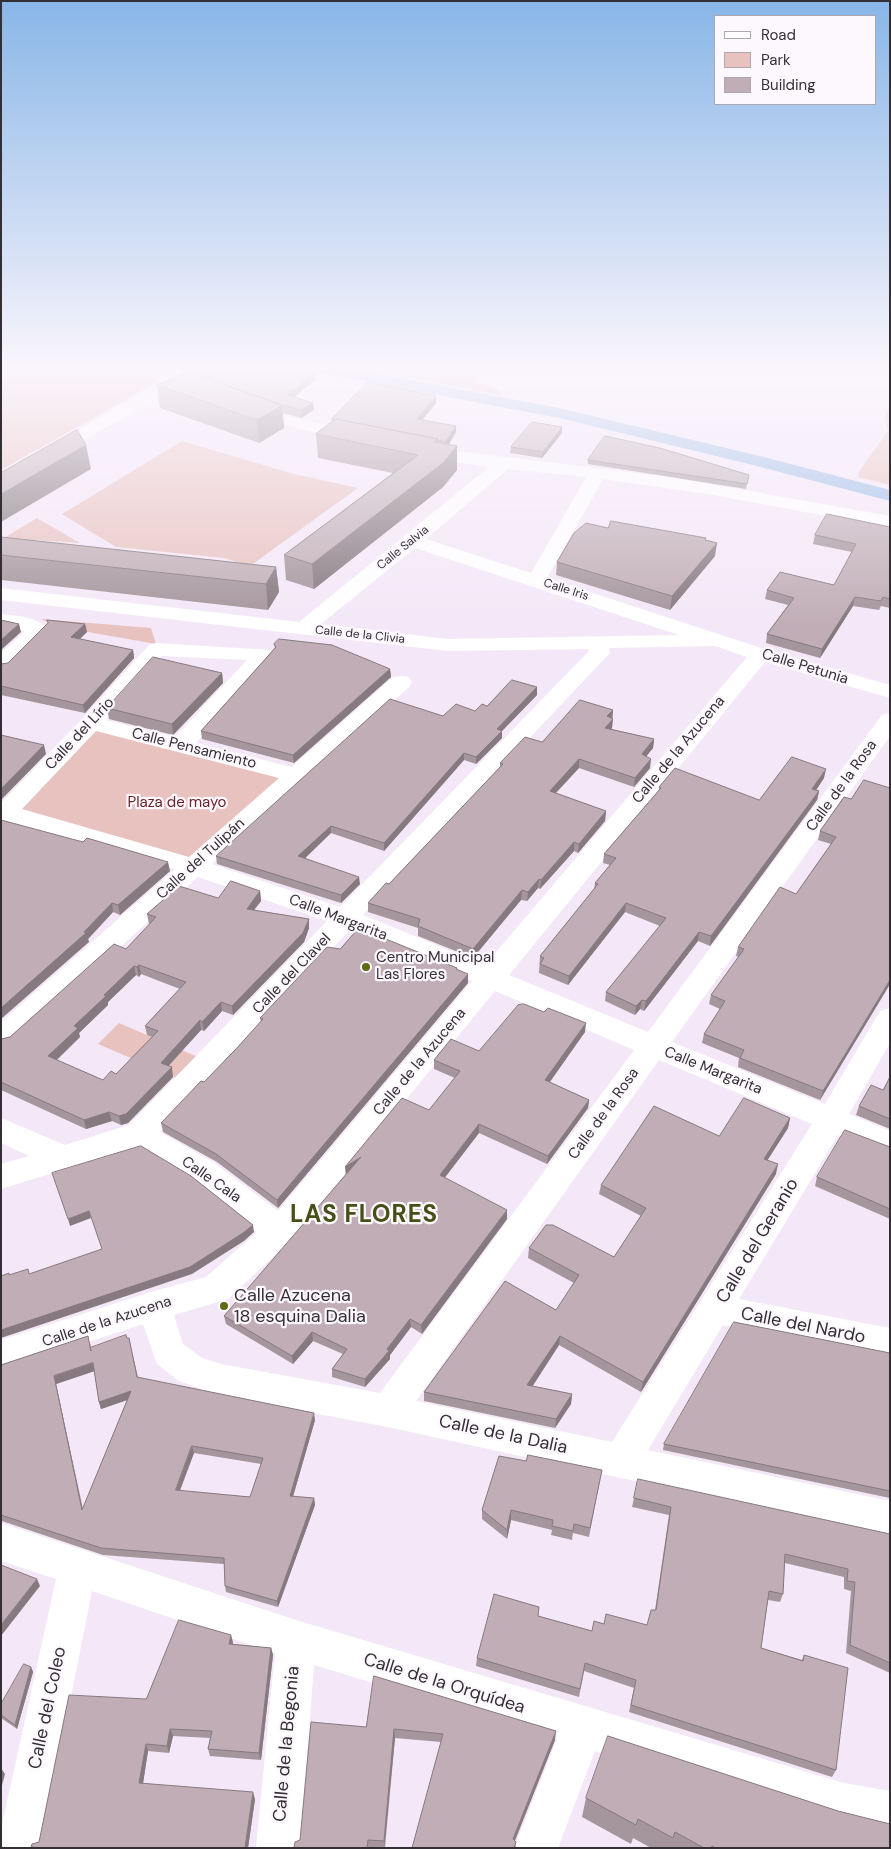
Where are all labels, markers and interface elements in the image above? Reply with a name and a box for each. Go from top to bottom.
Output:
legend [714,15,876,105]
text: Road [761,25,796,45]
text: Park [761,50,791,70]
text: Building [761,75,816,95]
street label: Calle Salvia [374,523,432,573]
street label: Calle Iris [542,576,590,604]
street label: Calle de la Clivia [314,623,406,647]
street label: Calle Petunia [760,645,850,689]
street label: Calle de la Azucena [629,693,729,807]
street label: Calle del Lírio [42,694,118,774]
street label: Calle Pensamiento [130,725,258,773]
street label: Calle de la Rosa [803,737,881,835]
park label: Plaza de mayo [128,794,226,812]
street label: Calle del Tulipán [153,815,249,903]
street label: Calle Margarita [286,891,390,945]
street label: Calle del Clavel [249,930,335,1018]
place label: Centro Municipal Las Flores [376,949,494,984]
marker: Centro Municipal Las Flores [360,961,372,973]
street label: Calle de la Azucena [370,1005,470,1119]
street label: Calle Margarita [661,1043,765,1099]
street label: Calle de la Rosa [565,1065,643,1163]
street label: Calle Cala [178,1153,244,1207]
street label: Calle del Geranio [712,1175,804,1307]
district label: LAS FLORES [289,1202,439,1230]
place label: Calle Azucena 18 esquina Dalia [234,1285,366,1328]
street label: Calle de la Azucena [40,1293,174,1351]
marker: Calle Azucena 18 esquina Dalia [218,1300,230,1312]
street label: Calle del Nardo [739,1303,867,1349]
street label: Calle de la Dalia [437,1411,569,1459]
street label: Calle del Coleo [24,1645,72,1771]
street label: Calle de la Orquídea [361,1649,527,1719]
street label: Calle de la Begonia [269,1665,305,1823]

